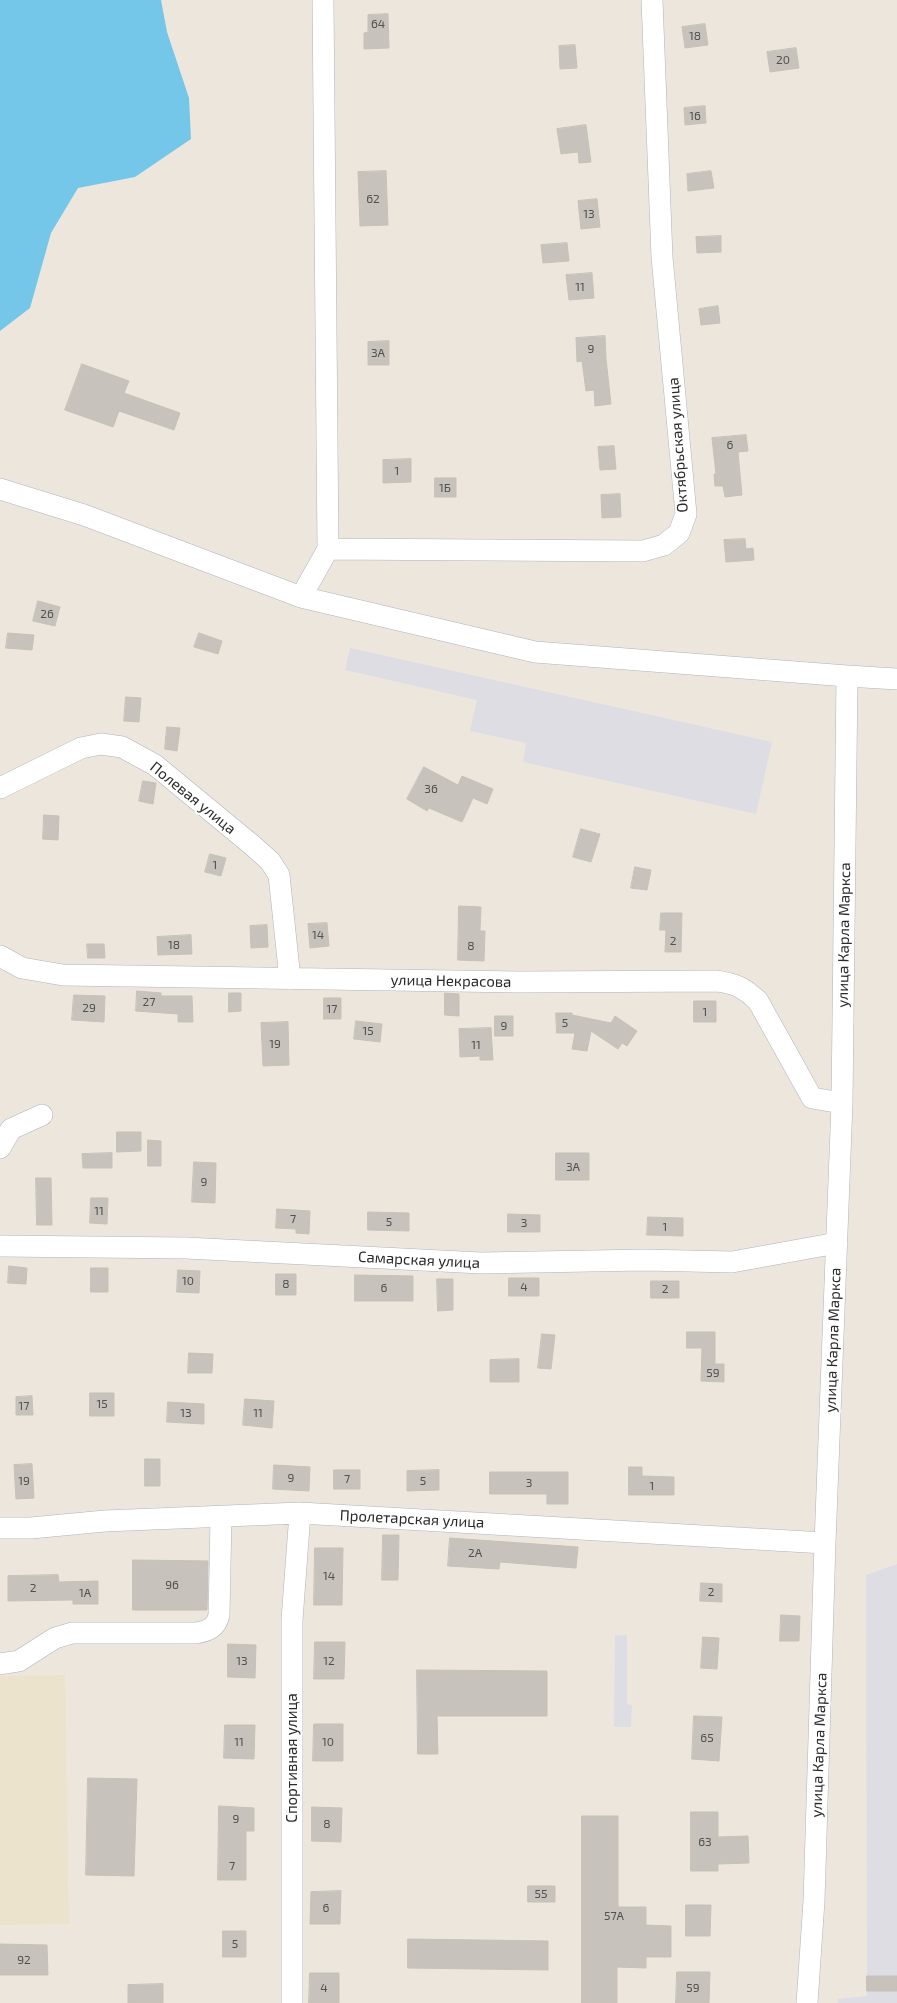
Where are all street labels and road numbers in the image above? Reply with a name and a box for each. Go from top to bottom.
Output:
street label: Октябрьская улица [664,377,692,513]
street label: Полевая улица [147,758,239,838]
street label: улица Карла Маркса [834,862,854,1008]
street label: улица Некрасова [390,971,512,991]
street label: Самарская улица [358,1248,480,1272]
street label: улица Карла Маркса [821,1267,845,1413]
street label: Пролетарская улица [339,1506,485,1532]
street label: улица Карла Маркса [807,1672,831,1818]
street label: Спортивная улица [283,1693,301,1823]

